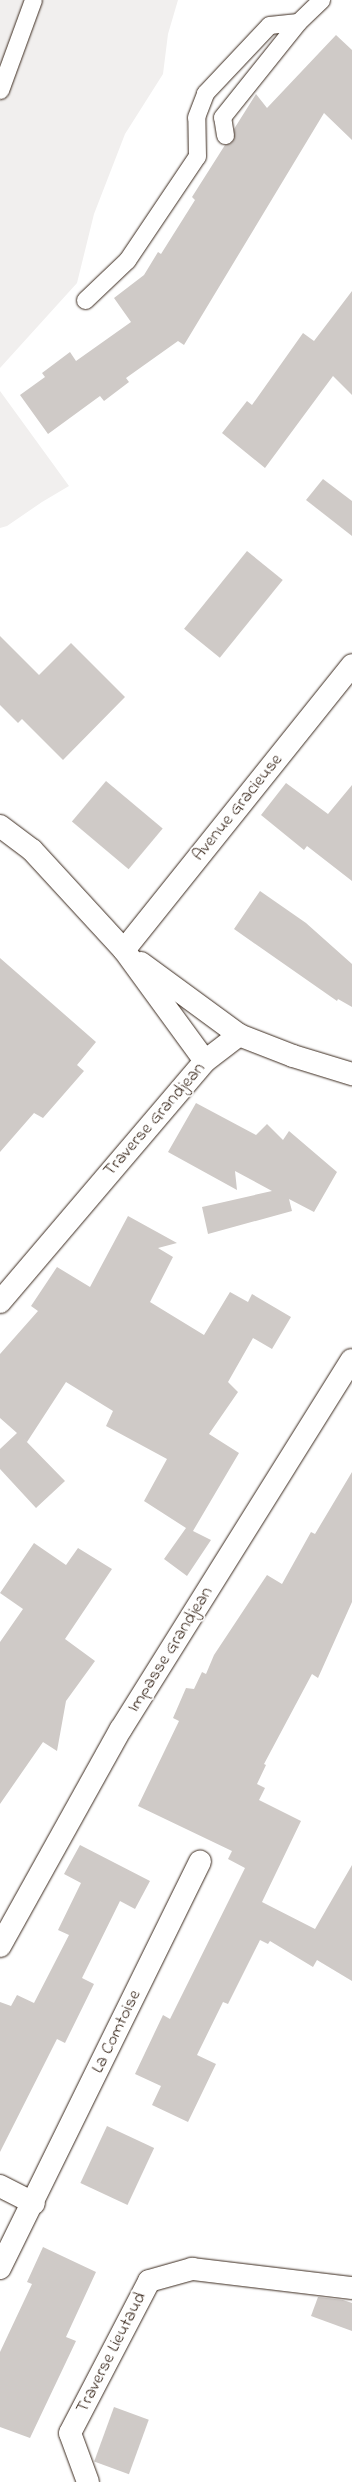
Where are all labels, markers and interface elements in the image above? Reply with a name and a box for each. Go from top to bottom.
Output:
street label: Avenue Gracieuse [188,750,288,866]
street label: Traverse Grandjean [100,1058,210,1182]
street label: Impasse Grandjean [124,1583,218,1717]
street label: La Comtoise [88,1987,146,2077]
street label: Traverse Lieutaud [72,2289,152,2417]

